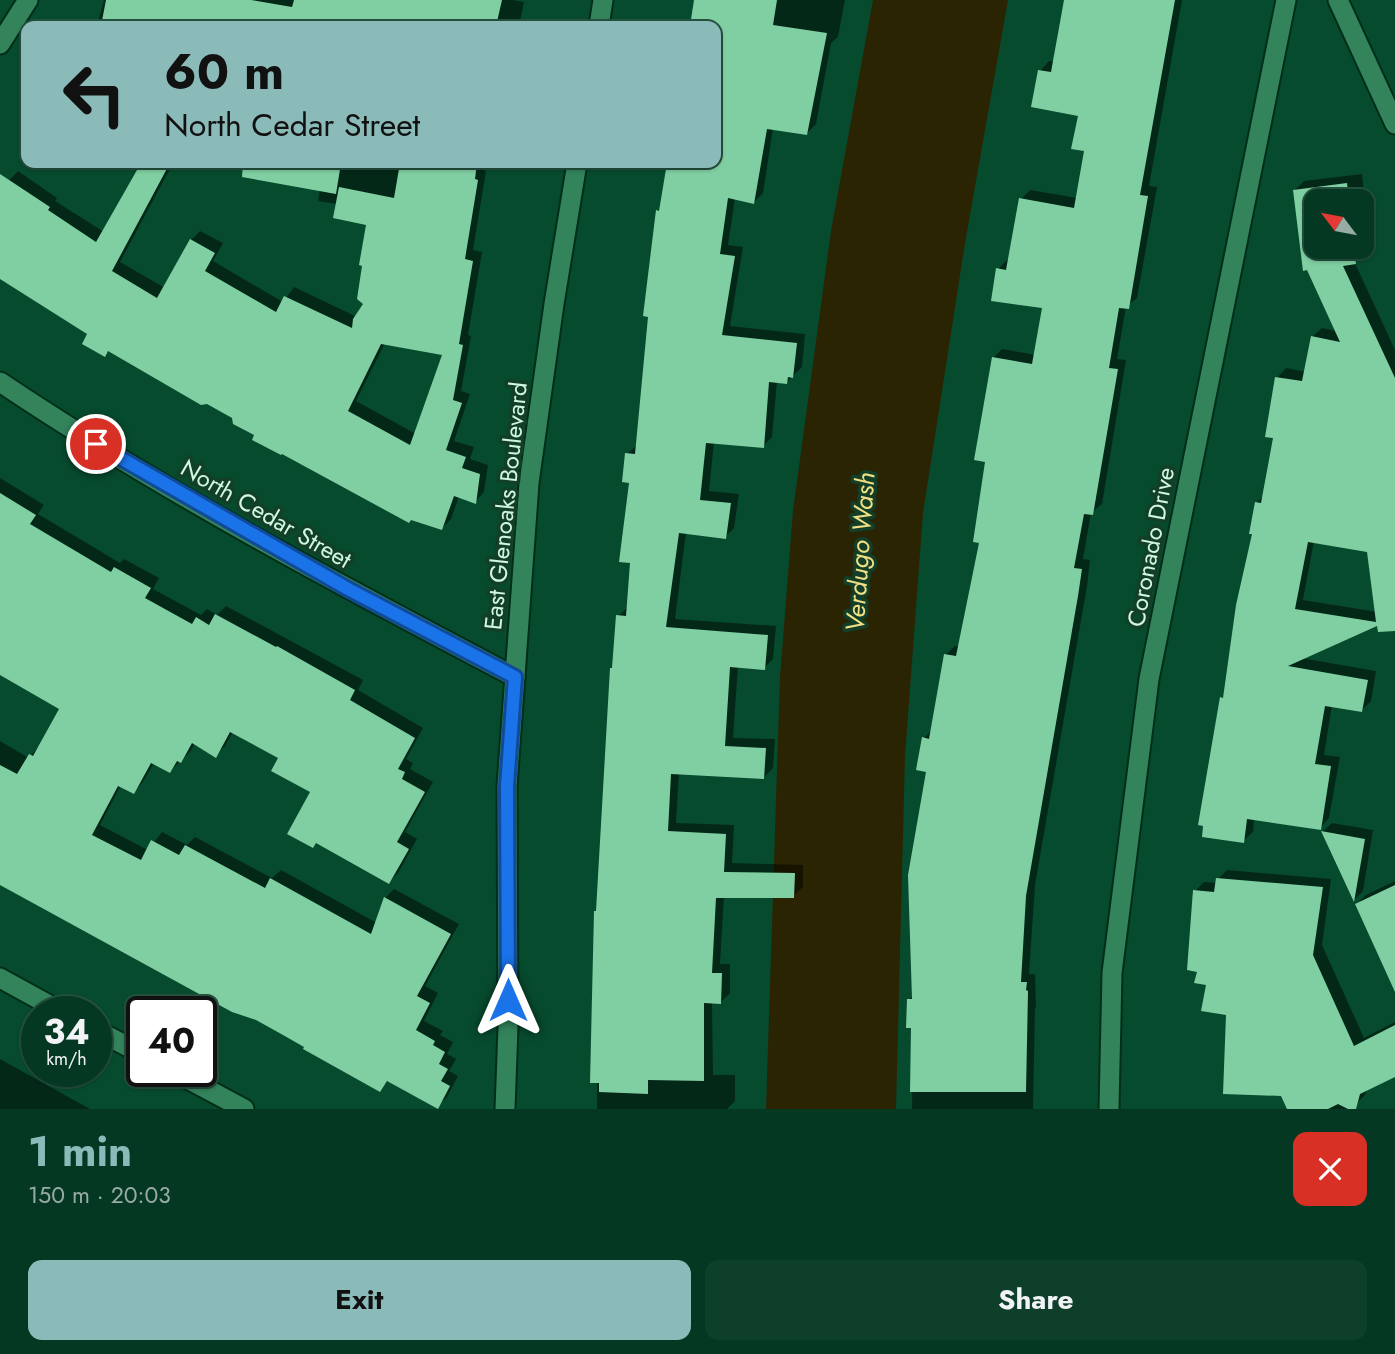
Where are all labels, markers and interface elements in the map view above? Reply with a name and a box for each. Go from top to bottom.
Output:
text: 60 m [164,37,284,107]
icon: left [49,49,140,140]
text: North Cedar Street [164,102,420,148]
north arrow [1304,189,1374,259]
map controls [1304,189,1374,259]
street label: East Glenoaks Boulevard [475,380,536,632]
pin [66,414,126,474]
icon: arrive [77,425,115,463]
street label: North Cedar Street [174,450,358,577]
street label: Coronado Drive [1118,464,1183,630]
water label: Verdugo Wash [835,471,885,633]
position arrow [471,963,545,1037]
speed limit sign: 40 [126,996,217,1087]
text: 34 [43,1007,90,1057]
text: km/h [46,1046,87,1072]
text: 1 min [28,1121,132,1182]
button: close [1293,1132,1367,1206]
text: 150 m · 20:03 [28,1178,171,1212]
button: Exit [28,1260,691,1340]
button: Share [705,1260,1367,1340]

